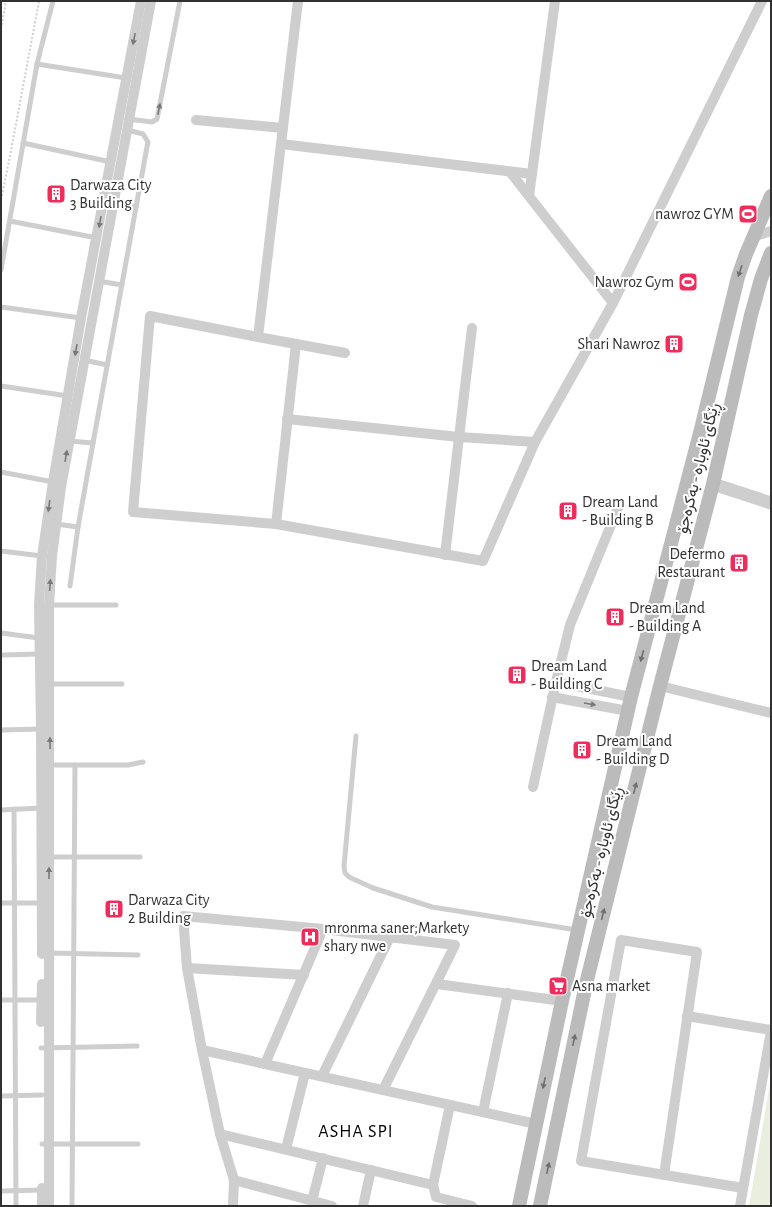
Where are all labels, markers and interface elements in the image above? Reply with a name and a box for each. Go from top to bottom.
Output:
one-way arrow [130,33,136,45]
one-way arrow [157,103,163,115]
place label: Darwaza City 3 Building [70,177,152,211]
building icon: Darwaza City 3 Building [45,183,67,205]
sports icon: nawroz GYM [737,203,759,225]
place label: nawroz GYM [655,206,734,222]
one-way arrow [97,216,103,228]
one-way arrow [737,266,743,278]
sports icon: Nawroz Gym [677,271,699,293]
place label: Nawroz Gym [594,274,674,291]
building icon: Shari Nawroz [663,333,685,355]
place label: Shari Nawroz [577,336,660,352]
one-way arrow [73,344,79,356]
street label: ڕێگای ئاوبارە - بەکرەجۆ [674,401,726,536]
one-way arrow [64,450,70,462]
place label: Dream Land - Building B [582,494,658,528]
one-way arrow [46,500,52,512]
building icon: Dream Land - Building B [557,500,579,522]
place label: Defermo Restaurant [657,546,725,580]
building icon: Defermo Restaurant [728,552,750,574]
one-way arrow [47,579,54,591]
place label: Dream Land - Building A [629,600,705,634]
building icon: Dream Land - Building A [604,606,626,628]
one-way arrow [638,650,644,662]
place label: Dream Land - Building C [531,658,607,692]
building icon: Dream Land - Building C [506,664,528,686]
one-way arrow [584,701,596,707]
place label: Dream Land - Building D [596,733,672,767]
one-way arrow [47,736,53,749]
building icon: Dream Land - Building D [571,739,593,761]
one-way arrow [632,781,638,794]
street label: ڕێگای ئاوبارە - بەکرەجۆ [577,785,629,920]
one-way arrow [46,866,52,879]
place label: Darwaza City 2 Building [128,892,210,926]
building icon: Darwaza City 2 Building [103,898,125,920]
one-way arrow [601,908,607,920]
place label: mronma saner;Markety shary nwe [324,920,469,955]
hospital icon: mronma saner;Markety shary nwe [299,926,321,948]
supermarket icon: Asna market [547,975,569,997]
place label: Asna market [572,978,650,994]
one-way arrow [572,1034,578,1047]
one-way arrow [541,1077,547,1089]
district label: ASHA SPI [318,1123,394,1141]
one-way arrow [546,1162,552,1174]

